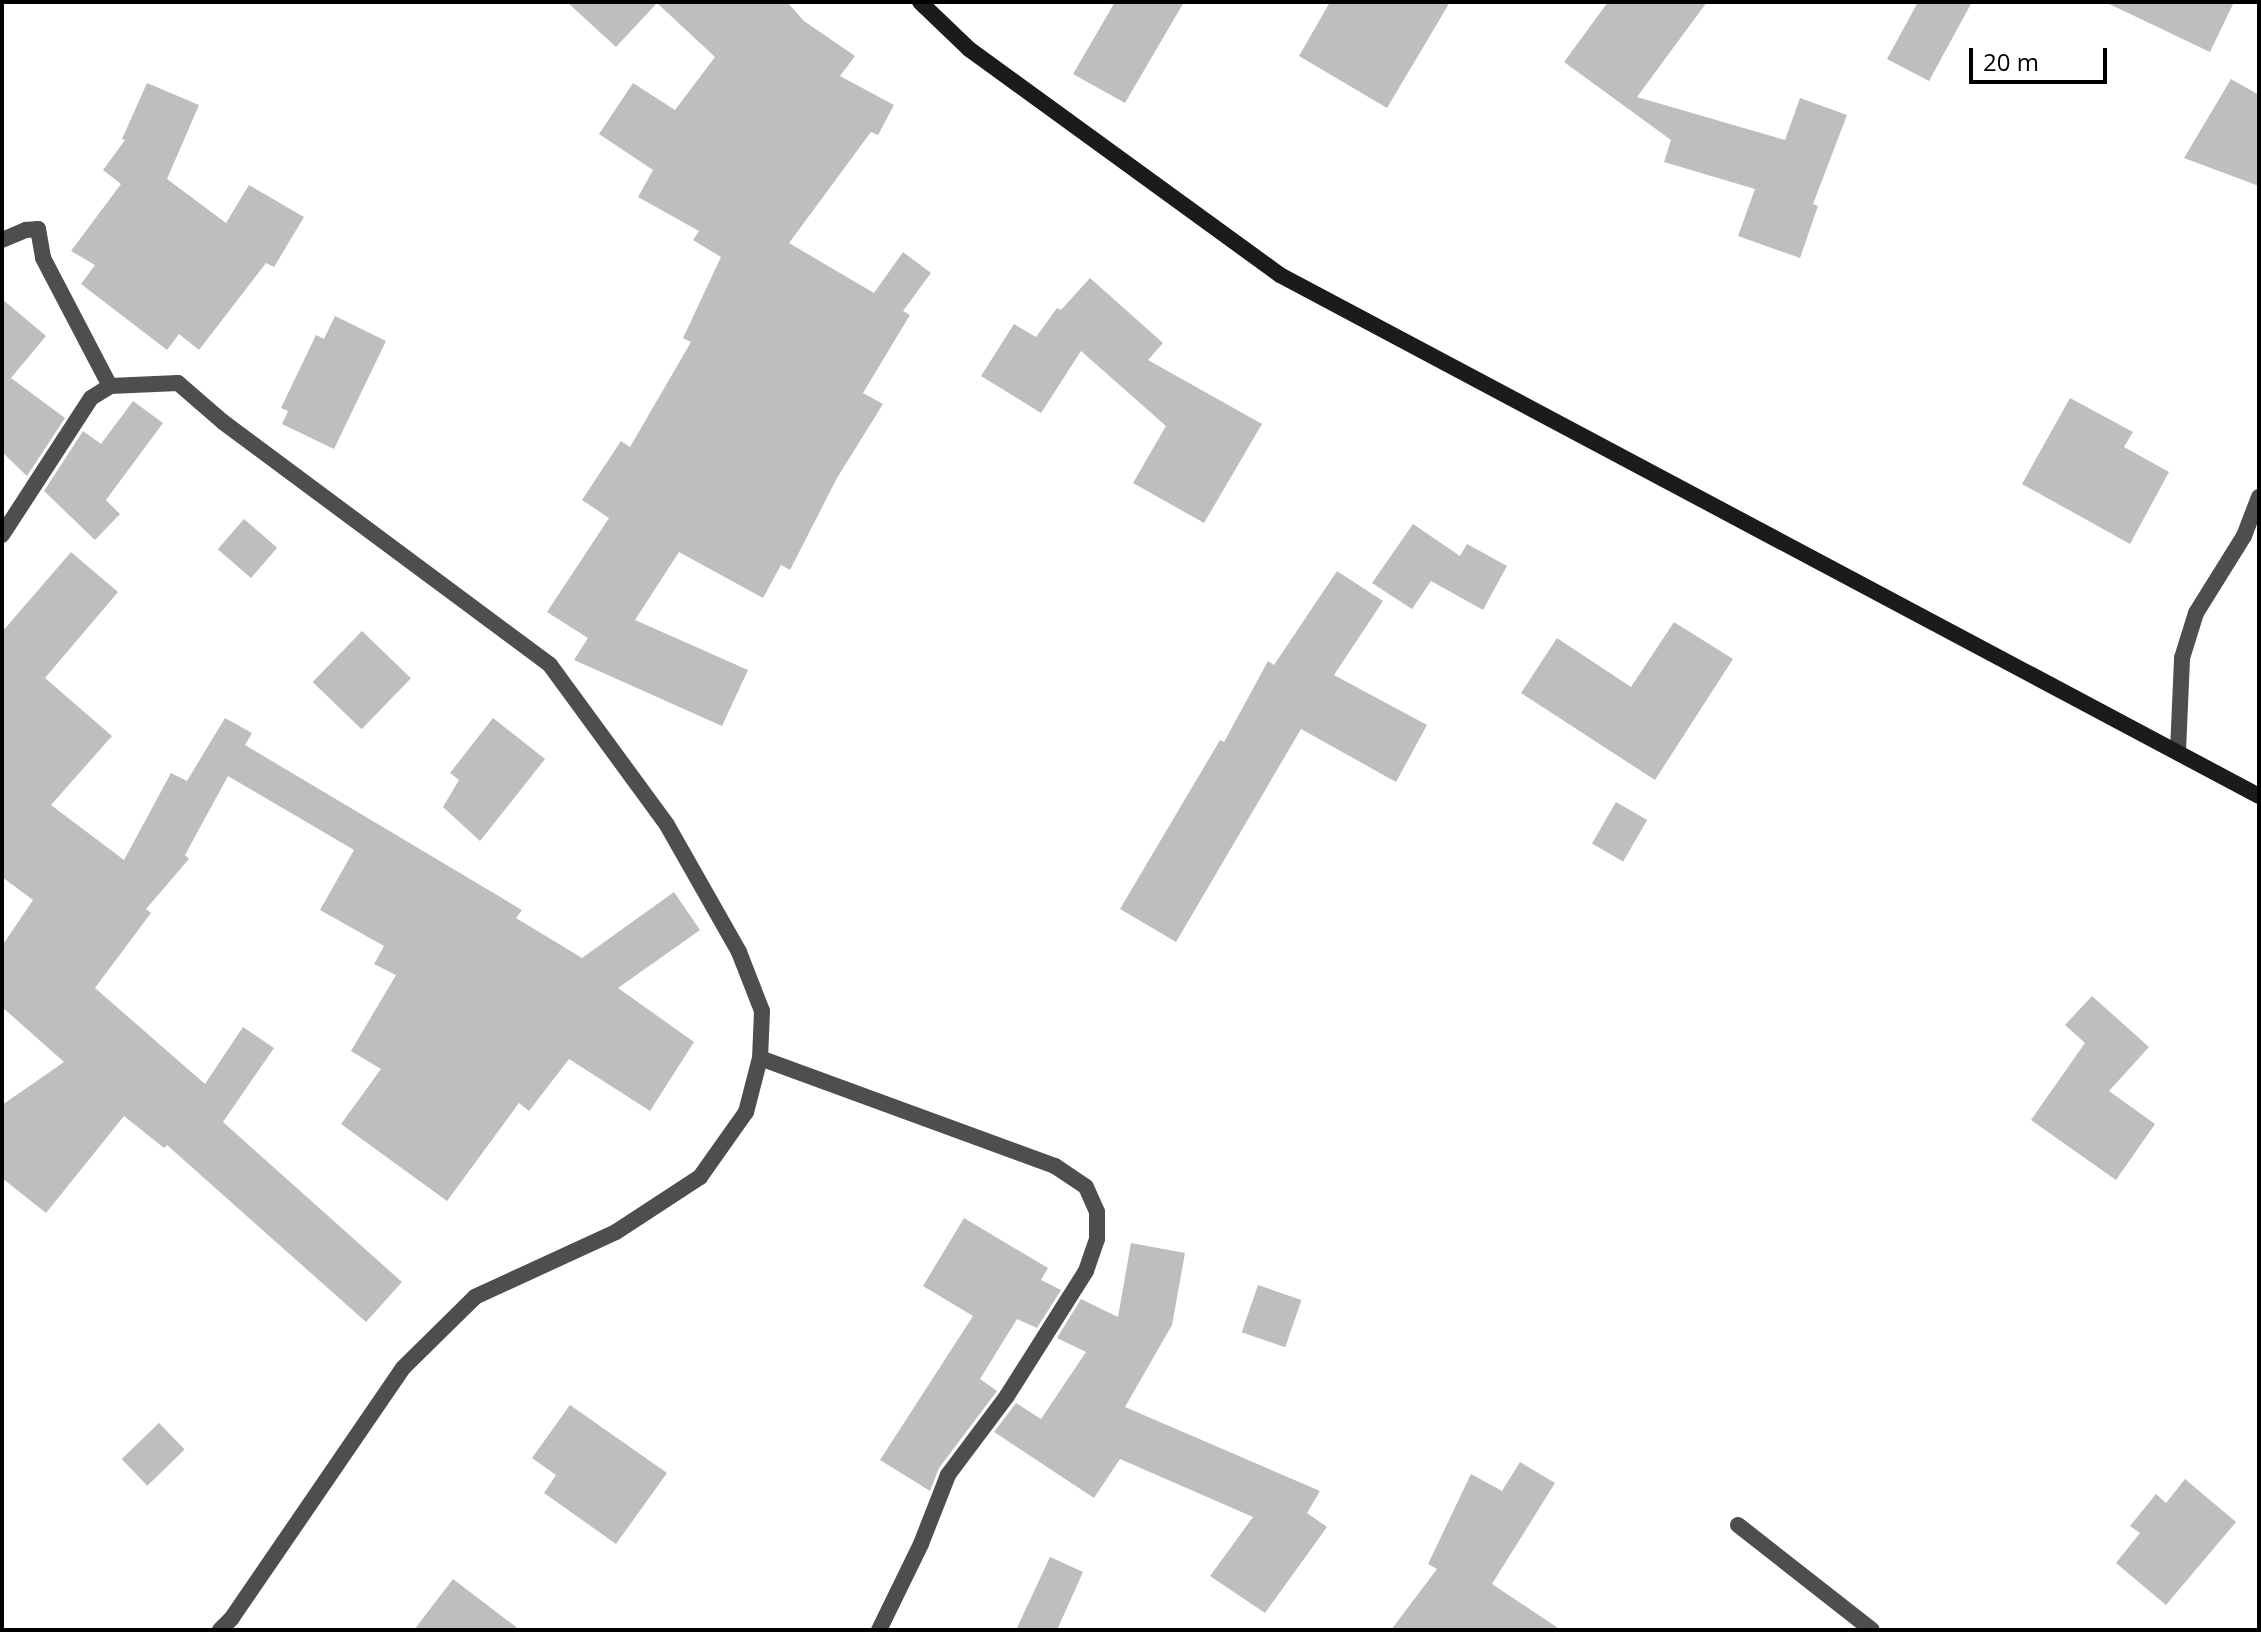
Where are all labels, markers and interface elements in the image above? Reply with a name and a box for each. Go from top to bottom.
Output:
scale bar [1973,32,2111,82]
text: 20 m [1983,45,2039,78]

